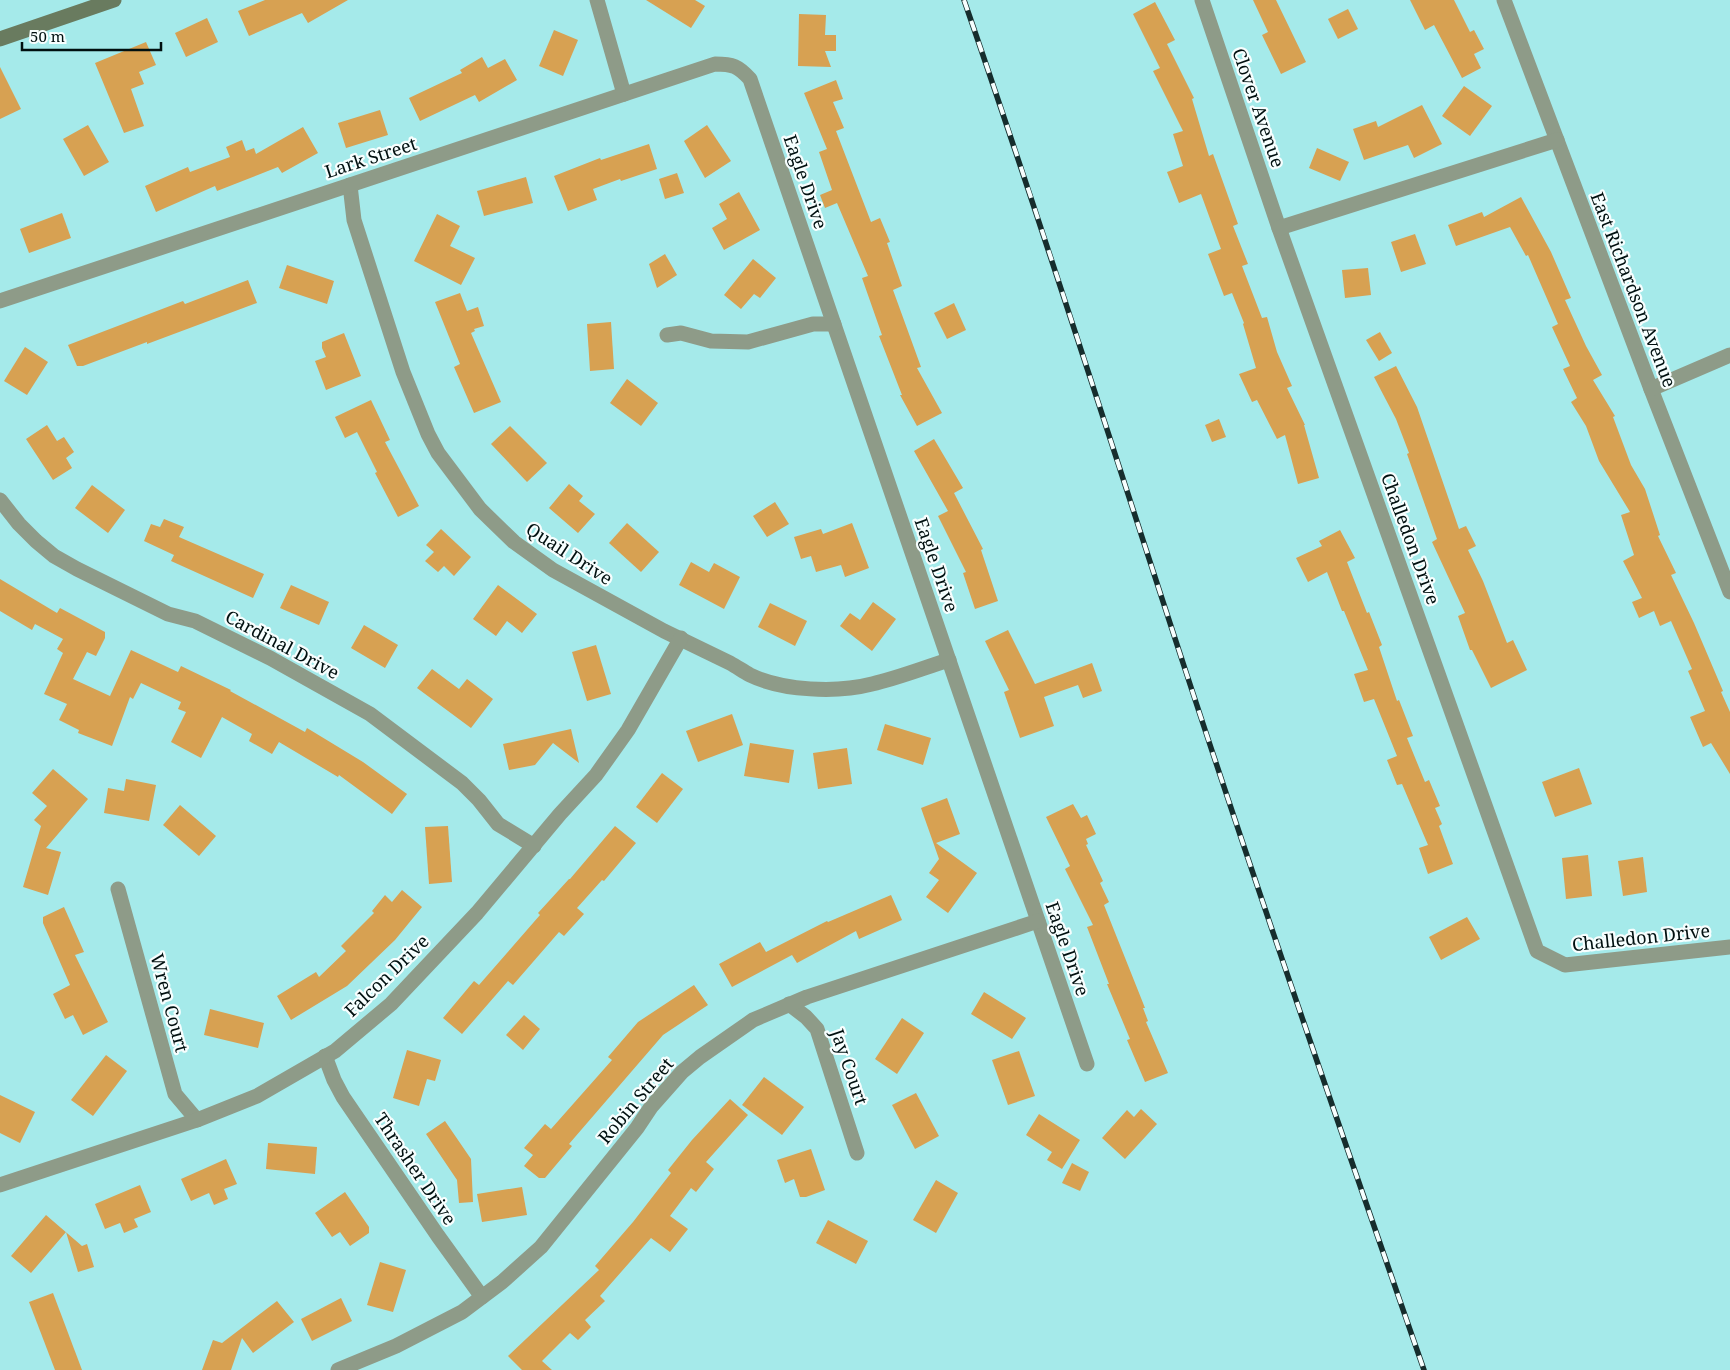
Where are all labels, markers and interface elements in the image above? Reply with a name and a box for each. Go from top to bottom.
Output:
scale bar [22,20,161,52]
text: 50 m [30,26,65,46]
street label: Clover Avenue [1227,45,1291,170]
street label: Lark Street [322,131,420,183]
street label: Eagle Drive [779,131,833,232]
street label: East Richardson Avenue [1586,189,1682,391]
street label: Challedon Drive [1376,469,1446,608]
street label: Eagle Drive [910,514,964,615]
street label: Quail Drive [522,516,617,590]
street label: Cardinal Drive [221,604,344,684]
street label: Eagle Drive [1041,898,1095,999]
street label: Challedon Drive [1571,918,1711,956]
street label: Falcon Drive [339,929,434,1022]
street label: Wren Court [145,951,195,1055]
street label: Jay Court [825,1025,874,1108]
street label: Robin Street [592,1052,678,1148]
street label: Thrasher Drive [369,1108,462,1229]

